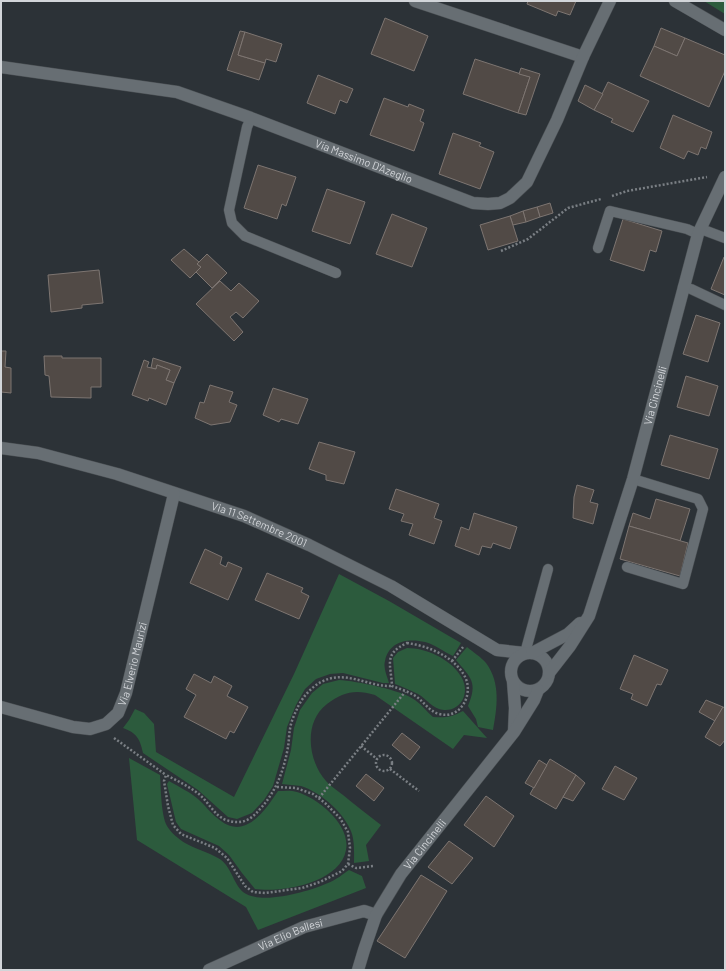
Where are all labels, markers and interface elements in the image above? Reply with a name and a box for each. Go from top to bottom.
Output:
street label: Via Massimo D'Azeglio [313,136,415,185]
street label: Via Cincinelli [641,364,669,426]
street label: Via 11 Settembre 2001 [210,499,309,549]
street label: Via Elverio Maurizi [114,621,149,708]
street label: Via Cincinelli [400,816,448,872]
street label: Via Elio Ballesi [256,915,324,953]

